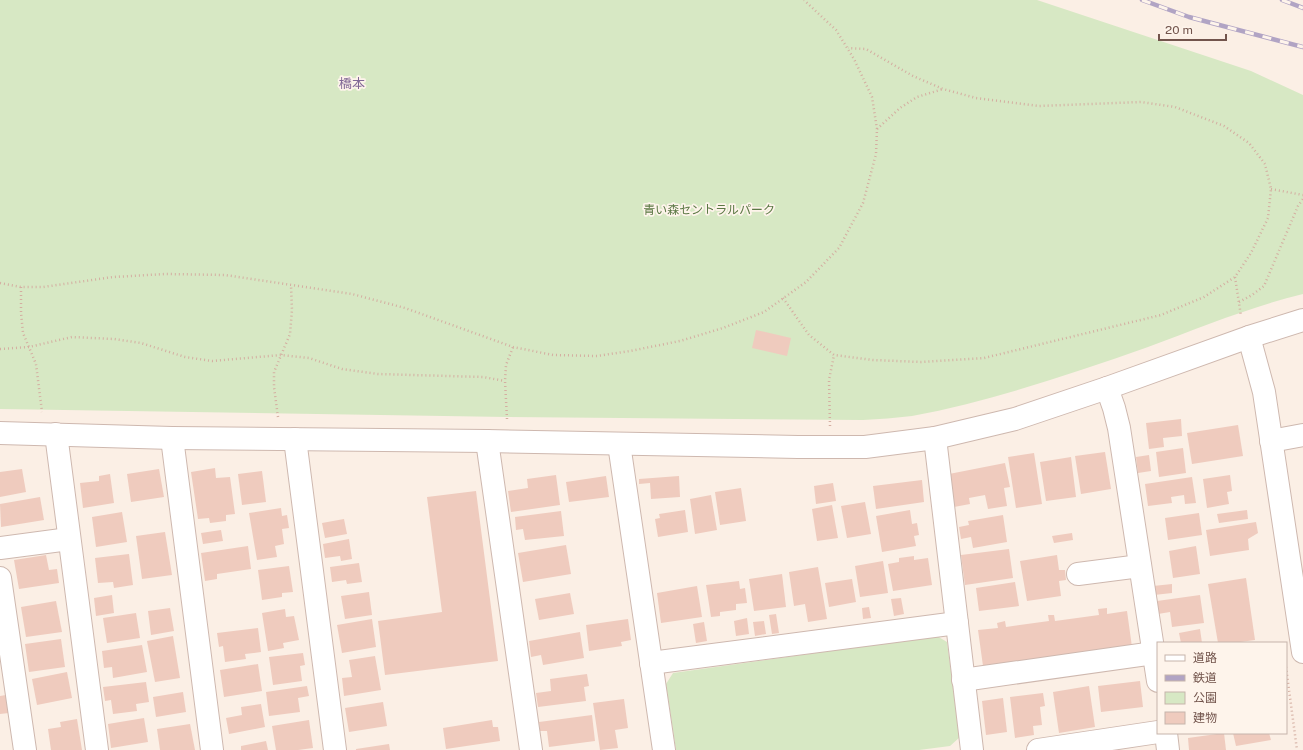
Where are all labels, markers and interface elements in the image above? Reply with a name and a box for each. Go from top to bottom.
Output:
scale bar [1159,16,1226,42]
text: 20 m [1165,23,1193,37]
district label: 橋本 [339,76,365,91]
park label: 青い森セントラルパーク [643,203,775,217]
legend [1157,642,1287,734]
text: 道路 [1193,651,1217,665]
text: 鉄道 [1193,671,1217,685]
text: 公園 [1193,691,1217,705]
text: 建物 [1193,711,1217,725]

